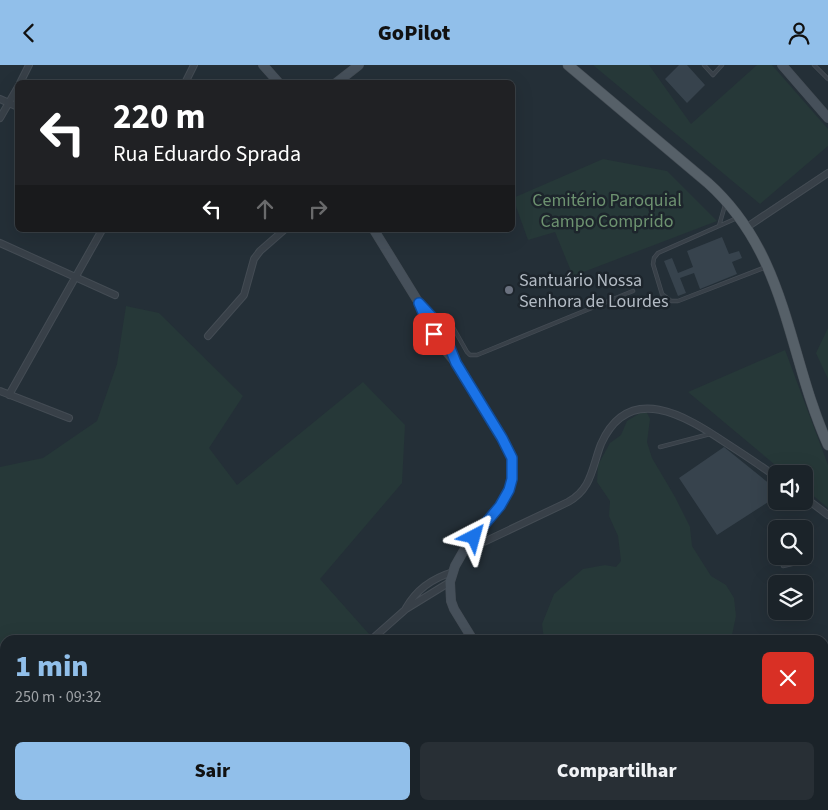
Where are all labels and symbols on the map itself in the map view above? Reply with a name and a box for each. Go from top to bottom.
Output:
park label: Cemitério Paroquial Campo Comprido [532,188,682,234]
place label: Santuário Nossa Senhora de Lourdes [519,268,669,314]
marker: Santuário Nossa Senhora de Lourdes [503,284,515,296]
pin [413,313,455,355]
position arrow [447,510,499,562]

